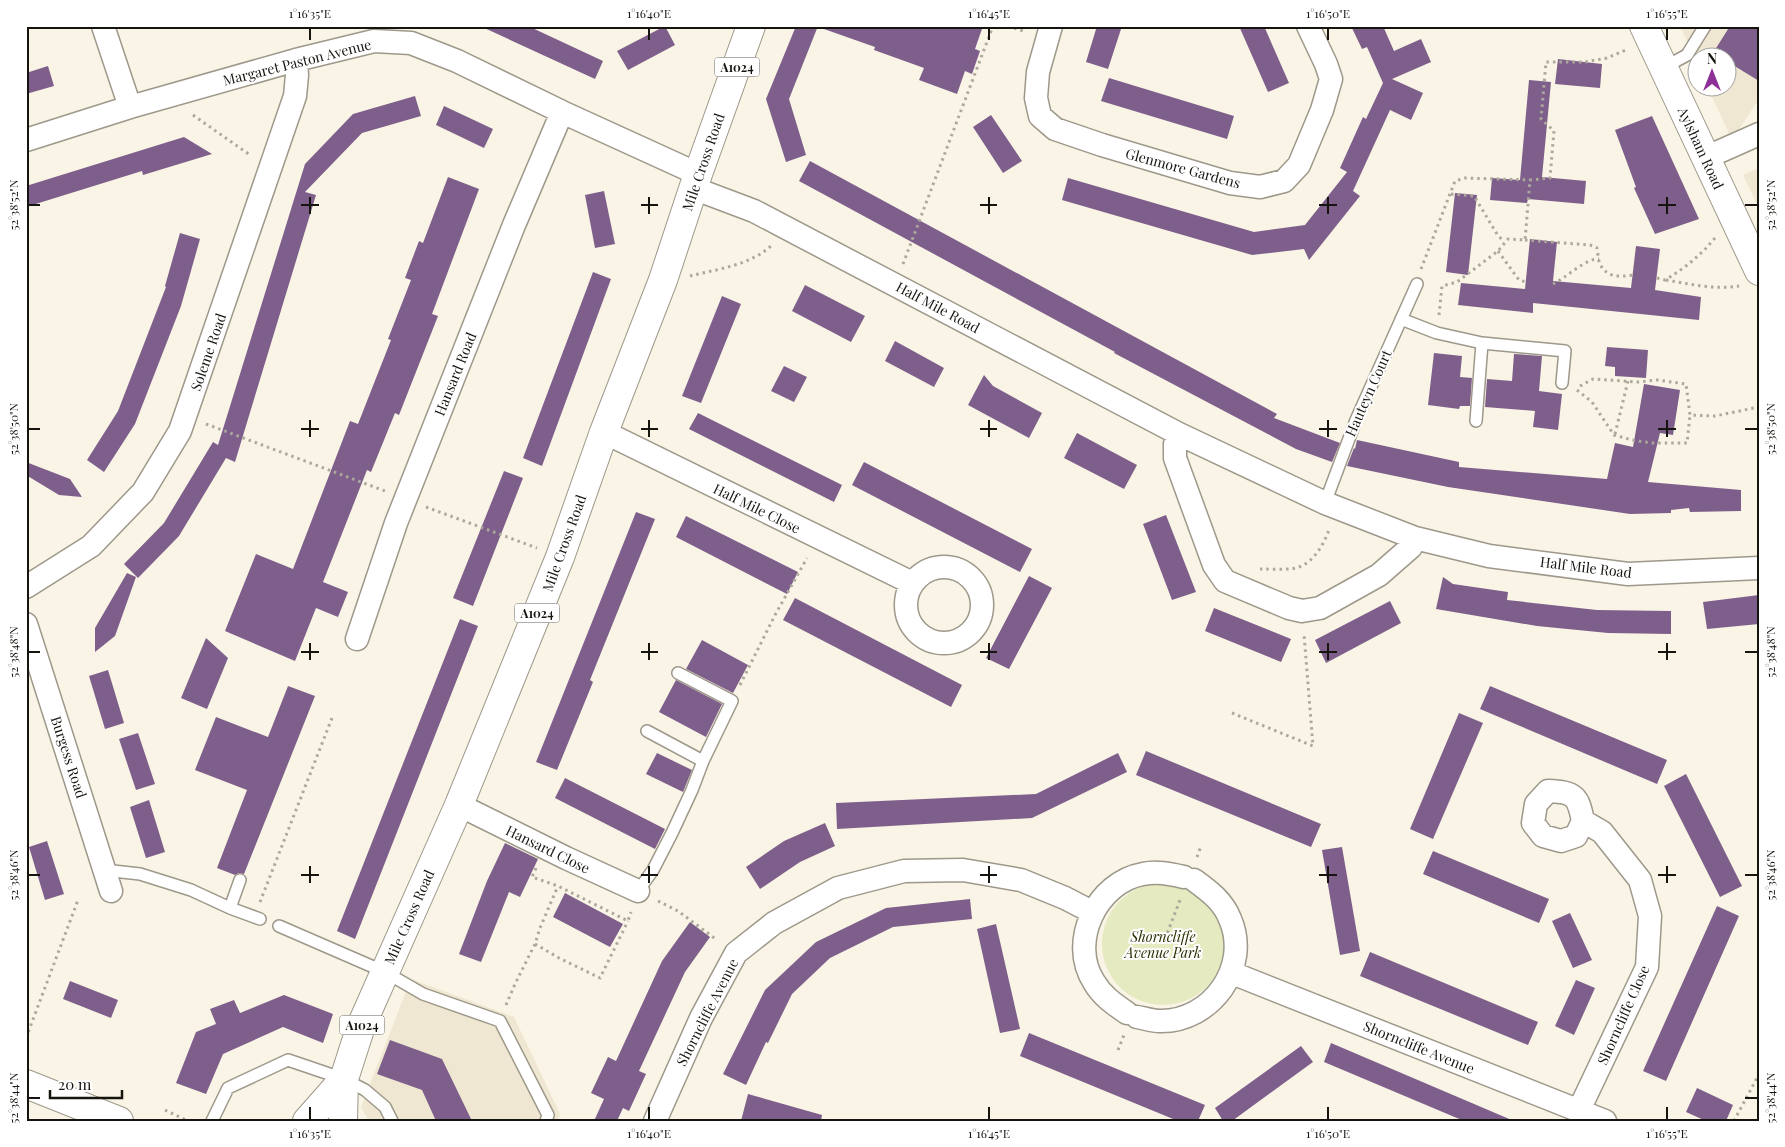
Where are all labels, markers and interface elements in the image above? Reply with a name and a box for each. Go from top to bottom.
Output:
text: 1°16'35"E [289,5,331,21]
text: 1°16'40"E [627,5,671,21]
text: 1°16'45"E [968,5,1010,21]
text: 1°16'50"E [1306,5,1350,21]
text: 1°16'55"E [1646,5,1688,21]
street label: Margaret Paston Avenue [221,34,373,90]
north arrow [1688,48,1738,98]
text: N [1707,49,1717,68]
road number: A1024 [714,58,760,76]
street label: Aylsham Road [1673,103,1728,192]
street label: Mile Cross Road [677,111,729,213]
street label: Glenmore Gardens [1123,144,1243,192]
text: 52°38'52"N [5,179,21,230]
text: 52°38'52"N [1762,179,1778,230]
street label: Half Mile Road [893,277,983,337]
street label: Soleme Road [186,311,230,393]
street label: Hansard Road [430,329,480,419]
street label: Hauteyn Court [1340,346,1396,439]
text: 52°38'50"N [5,402,21,455]
text: 52°38'50"N [1762,402,1778,455]
street label: Half Mile Close [710,479,804,537]
street label: Mile Cross Road [538,492,590,594]
street label: Half Mile Road [1539,552,1633,582]
road number: A1024 [514,604,560,622]
text: 52°38'48"N [5,626,21,678]
text: 52°38'48"N [1762,626,1778,678]
street label: Burgess Road [47,714,91,800]
street label: Hansard Close [503,820,593,878]
text: 52°38'46"N [5,849,21,901]
text: 52°38'46"N [1762,849,1778,901]
street label: Mile Cross Road [380,867,438,967]
park label: Shorncliffe Avenue Park [1123,927,1201,962]
street label: Shorncliffe Avenue [672,955,742,1069]
street label: Shorncliffe Close [1593,962,1653,1068]
road number: A1024 [340,1016,384,1034]
street label: Shorncliffe Avenue [1361,1016,1477,1078]
scale bar [50,1067,122,1099]
text: 52°38'44"N [5,1072,21,1123]
text: 52°38'44"N [1762,1072,1778,1123]
text: 20 m [58,1074,92,1094]
text: 1°16'35"E [289,1125,331,1141]
text: 1°16'40"E [627,1125,671,1141]
text: 1°16'45"E [968,1125,1010,1141]
text: 1°16'50"E [1306,1125,1350,1141]
text: 1°16'55"E [1646,1125,1688,1141]

